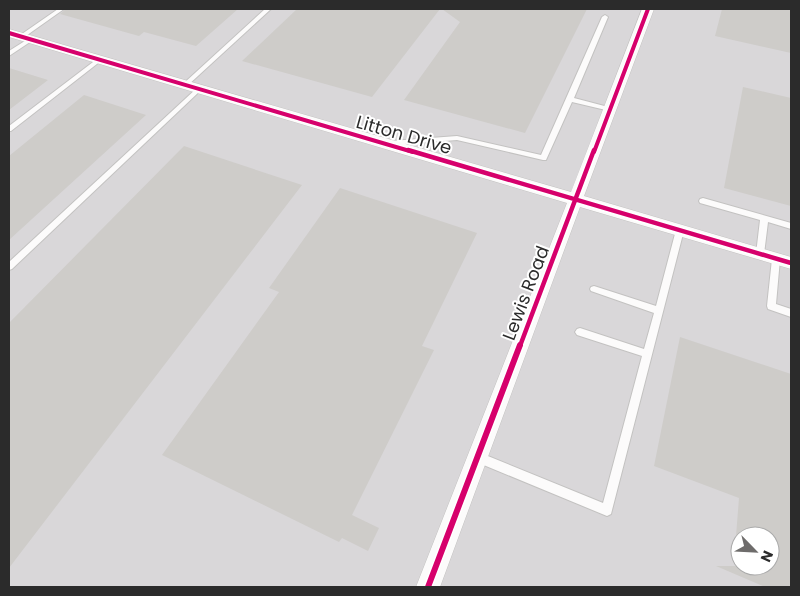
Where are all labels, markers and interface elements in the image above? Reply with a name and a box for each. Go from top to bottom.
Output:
street label: Litton Drive [353,109,455,160]
street label: Lewis Road [496,242,555,344]
north arrow [730,526,780,576]
text: N [756,547,778,565]

